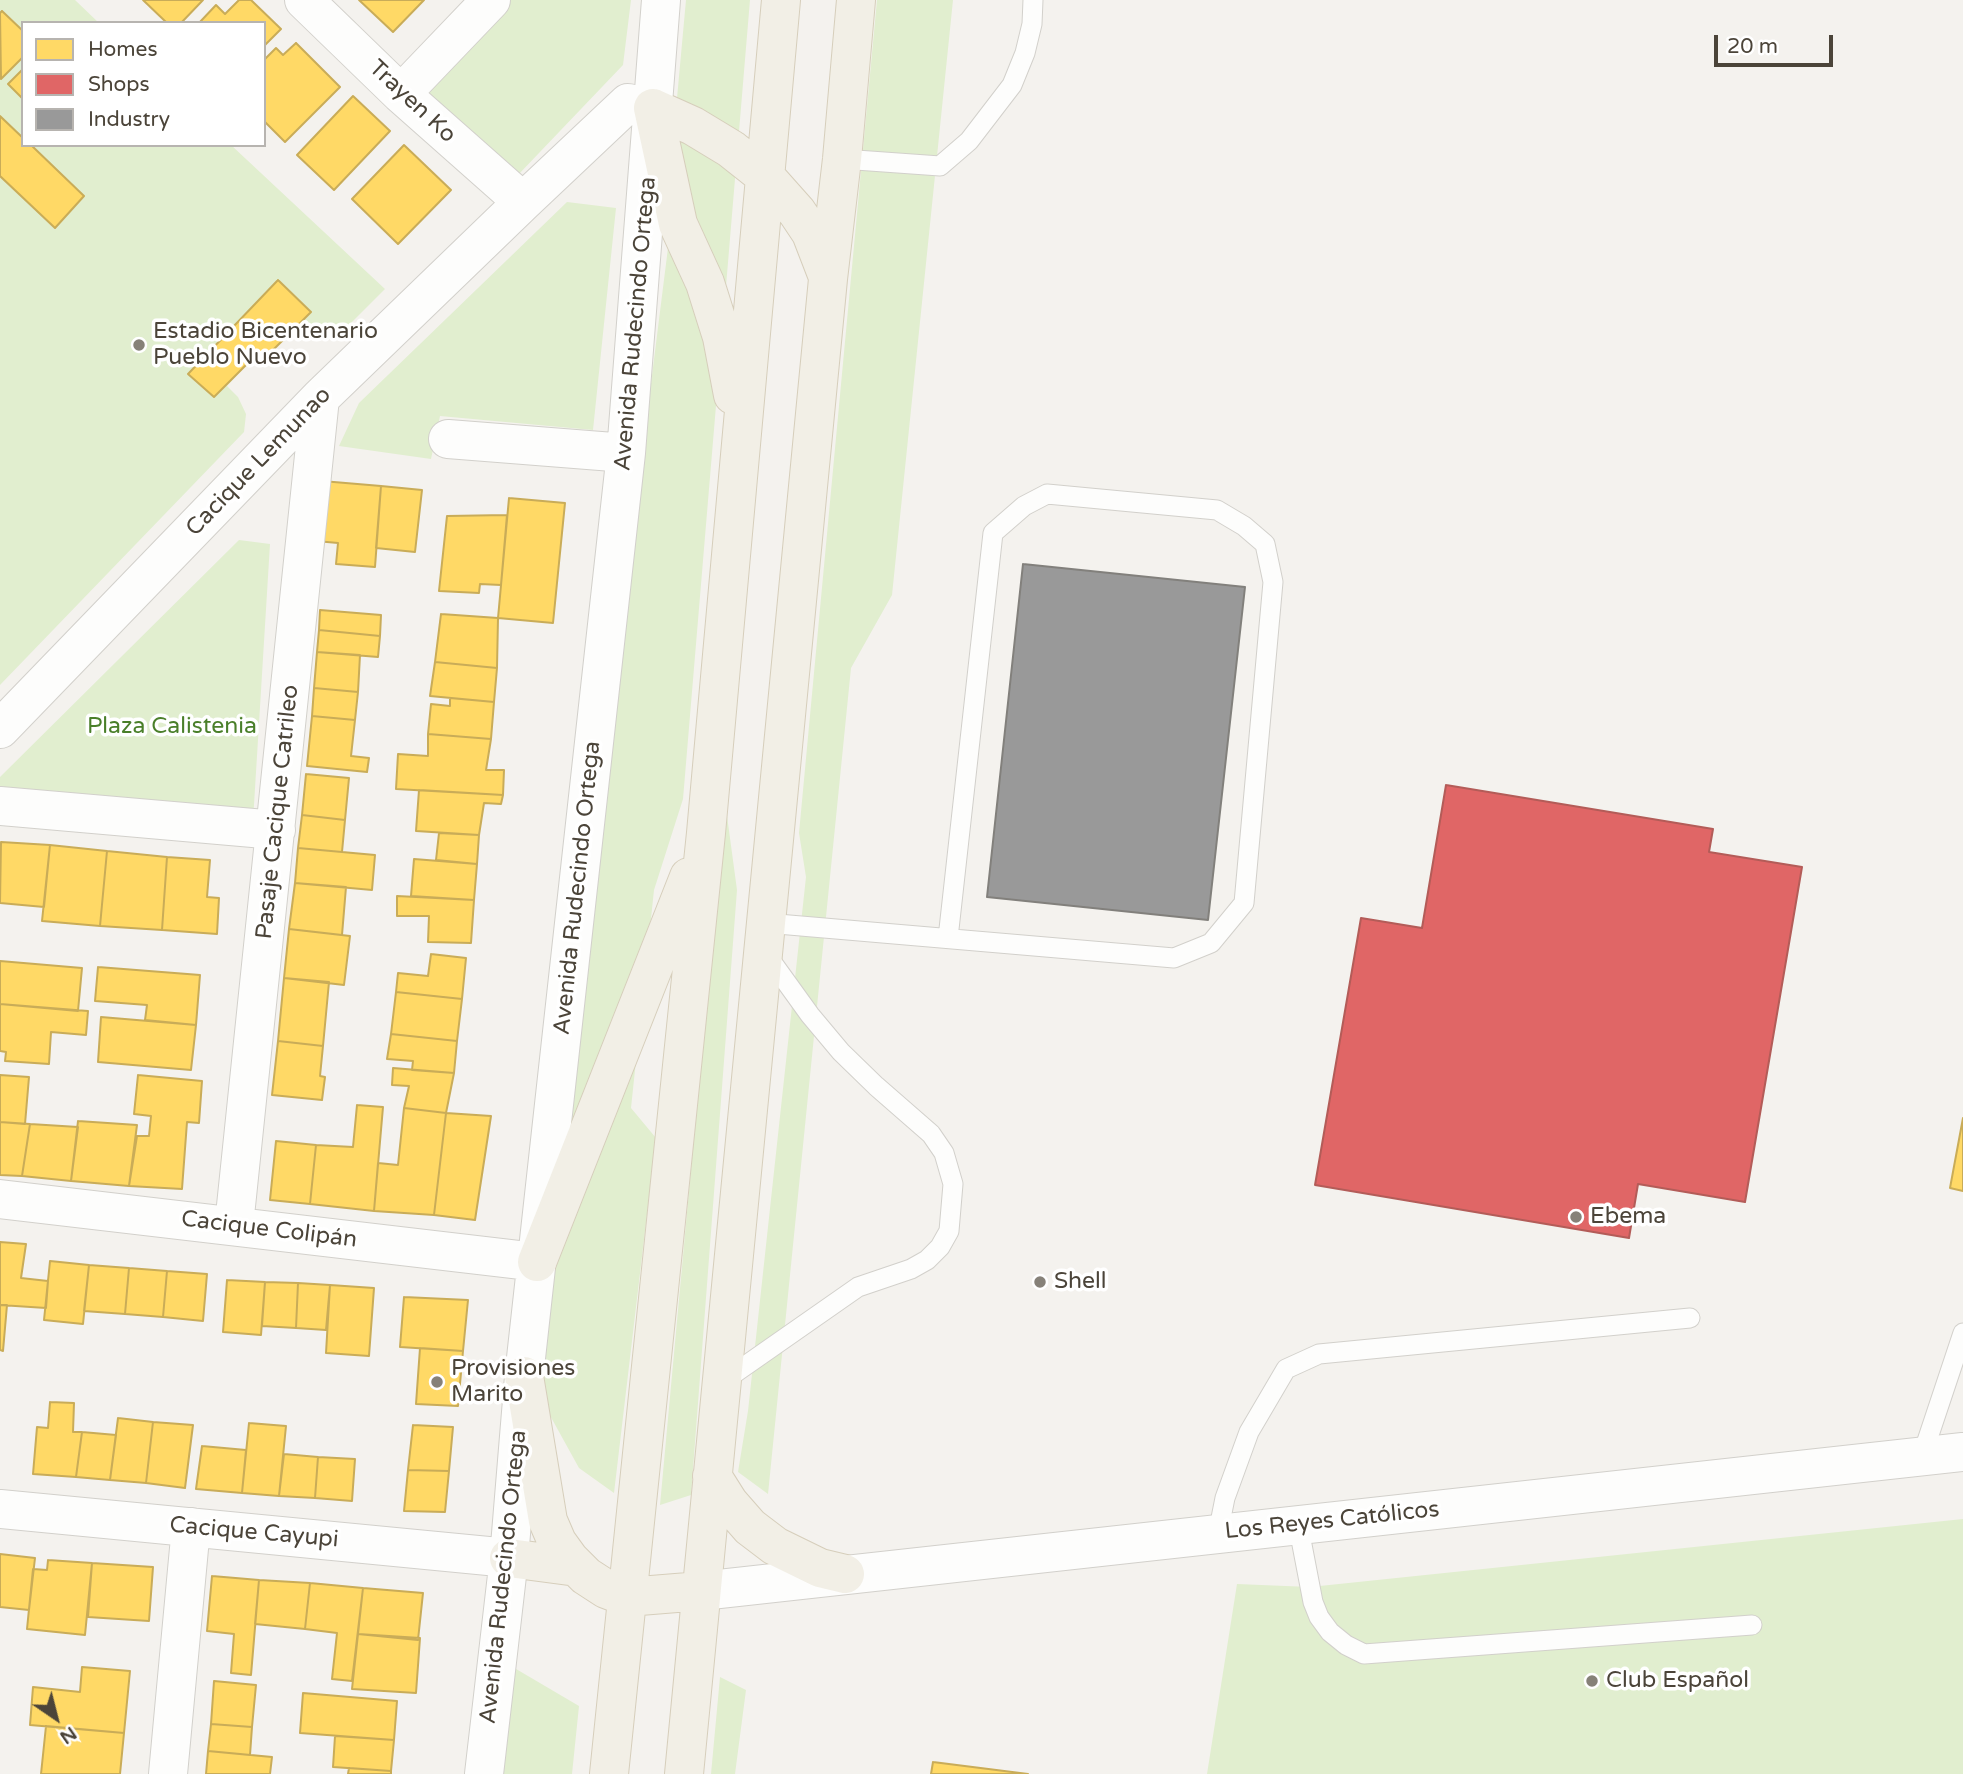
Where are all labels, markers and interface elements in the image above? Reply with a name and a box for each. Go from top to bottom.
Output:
legend [21,21,266,147]
scale bar [1718,21,1837,65]
text: 20 m [1727,34,1778,59]
text: Homes [88,37,158,62]
street label: Trayen Ko [363,55,461,149]
text: Shops [88,72,150,97]
text: Industry [88,107,170,132]
street label: Avenida Rudecindo Ortega [609,176,663,472]
place label: Estadio Bicentenario Pueblo Nuevo [153,318,378,372]
marker: Estadio Bicentenario Pueblo Nuevo [131,337,147,353]
street label: Cacique Lemunao [181,382,337,542]
street label: Pasaje Cacique Catrileo [251,683,305,941]
park label: Plaza Calistenia [87,713,257,741]
street label: Avenida Rudecindo Ortega [549,740,607,1036]
place label: Ebema [1590,1203,1666,1231]
street label: Cacique Colipán [180,1206,358,1254]
marker: Ebema [1568,1209,1584,1225]
place label: Shell [1054,1268,1106,1296]
marker: Shell [1032,1274,1048,1290]
place label: Provisiones Marito [451,1355,575,1409]
marker: Provisiones Marito [429,1374,445,1390]
street label: Avenida Rudecindo Ortega [475,1429,533,1725]
street label: Los Reyes Católicos [1223,1496,1441,1546]
street label: Cacique Cayupi [168,1512,340,1554]
place label: Club Español [1606,1667,1749,1695]
marker: Club Español [1584,1673,1600,1689]
north arrow [21,1683,91,1753]
text: N [55,1722,81,1749]

